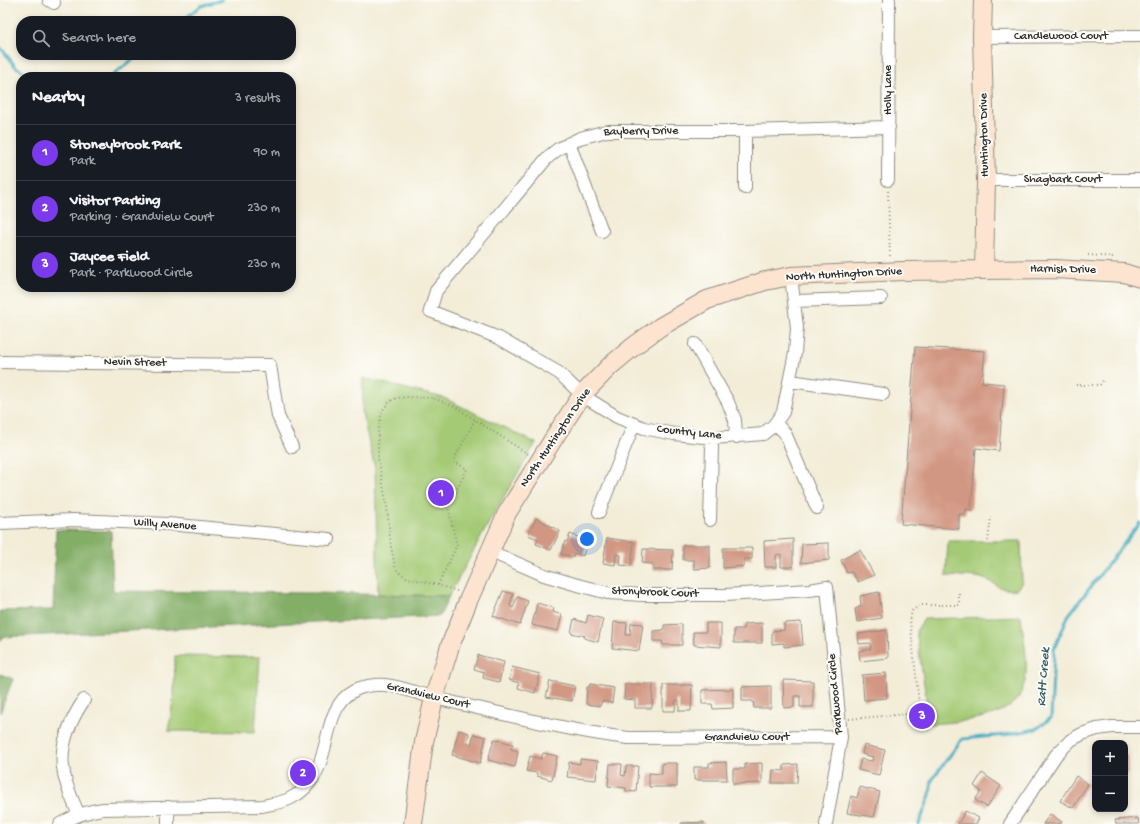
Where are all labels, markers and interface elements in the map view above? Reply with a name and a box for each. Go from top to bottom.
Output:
search box [16,16,296,60]
icon: search [30,27,52,49]
text: Search here [62,29,136,47]
street label: Candlewood Court [1014,30,1109,44]
street label: Holly Lane [882,64,896,115]
text: Nearby [32,88,85,108]
text: 3 results [235,91,280,106]
street label: Huntington Drive [977,92,993,177]
street label: Bayberry Drive [603,124,679,140]
text: Stoneybrook Park [70,136,181,154]
text: 1 [42,145,48,160]
text: 90 m [254,145,280,160]
text: Park [70,154,95,169]
street label: Shagbark Court [1024,173,1103,187]
text: Visitor Parking [70,192,161,210]
text: 2 [42,201,48,216]
text: 230 m [247,201,280,216]
text: Parking · Grandview Court [70,210,213,225]
text: Jaycee Field [70,248,149,266]
text: 3 [42,257,48,272]
text: 230 m [247,257,280,272]
street label: Harnish Drive [1030,262,1097,278]
street label: North Huntington Drive [785,265,903,285]
text: Park · Parkwood Circle [70,266,193,281]
street label: Nevin Street [104,355,167,371]
street label: North Huntington Drive [518,385,595,490]
street label: Country Lane [656,423,723,443]
pin: 1 [428,478,454,508]
street label: Willy Avenue [133,516,198,534]
your location [577,529,597,549]
street label: Stonybrook Court [611,584,700,602]
water label: Ratt Creek [1034,646,1054,707]
street label: Parkwood Circle [825,652,847,736]
street label: Grandview Court [385,680,472,713]
pin: 3 [909,701,935,731]
street label: Grandview Court [705,731,791,745]
map controls [1092,740,1128,812]
button: + [1092,740,1128,776]
pin: 2 [290,758,316,788]
button: − [1092,776,1128,812]

